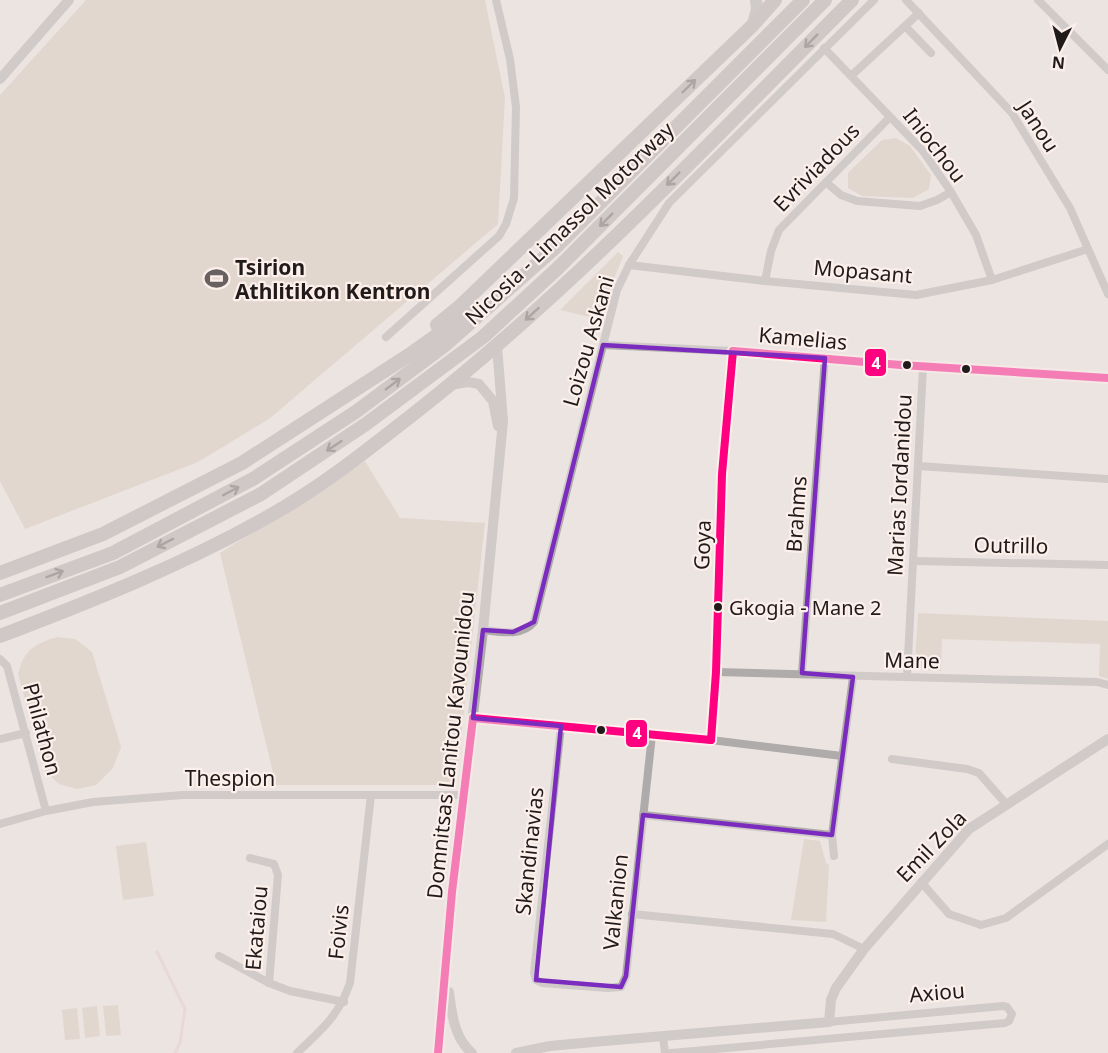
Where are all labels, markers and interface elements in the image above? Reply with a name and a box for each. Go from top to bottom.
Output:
north arrow [1030,18,1090,78]
one-way arrow [804,34,818,49]
text: N [1051,51,1066,75]
one-way arrow [681,79,696,93]
street label: Janou [1011,93,1066,157]
street label: Iniochou [897,102,973,188]
street label: Nicosia - Limassol Motorway [458,115,680,330]
street label: Evriviadous [767,117,865,217]
one-way arrow [666,172,681,187]
one-way arrow [599,212,613,227]
place label: Tsirion Athlitikon Kentron [235,253,430,305]
street label: Mopasant [813,253,914,289]
sports icon: Tsirion Athlitikon Kentron [204,266,230,292]
street label: Loizou Askani [556,272,620,410]
one-way arrow [525,307,540,321]
street label: Kamelias [757,320,849,356]
line badge: 4 [864,348,887,377]
text: 4 [871,352,881,374]
unlabelled marker [901,359,913,371]
unlabelled marker [960,363,972,375]
one-way arrow [385,378,401,390]
street label: Marias Iordanidou [880,393,918,577]
one-way arrow [326,440,343,452]
street label: Brahms [779,475,813,553]
one-way arrow [221,485,239,496]
street label: Goya [687,519,717,571]
street label: Outrillo [973,530,1049,560]
one-way arrow [157,538,175,550]
one-way arrow [45,568,64,579]
street label: Domnitsas Lanitou Kavounidou [420,590,480,900]
place label: Gkogia - Mane 2 [729,594,882,621]
marker: Gkogia - Mane 2 [712,601,724,613]
street label: Mane [884,646,940,674]
street label: Philathon [17,680,69,778]
line badge: 4 [625,719,648,748]
text: 4 [632,722,642,744]
unlabelled marker [595,724,607,736]
street label: Thespion [185,764,275,792]
street label: Skandinavias [508,786,550,916]
street label: Emil Zola [890,804,972,888]
street label: Valkanion [596,853,634,951]
street label: Ekataiou [238,884,274,972]
street label: Foivis [321,903,355,961]
street label: Axiou [908,976,966,1008]

